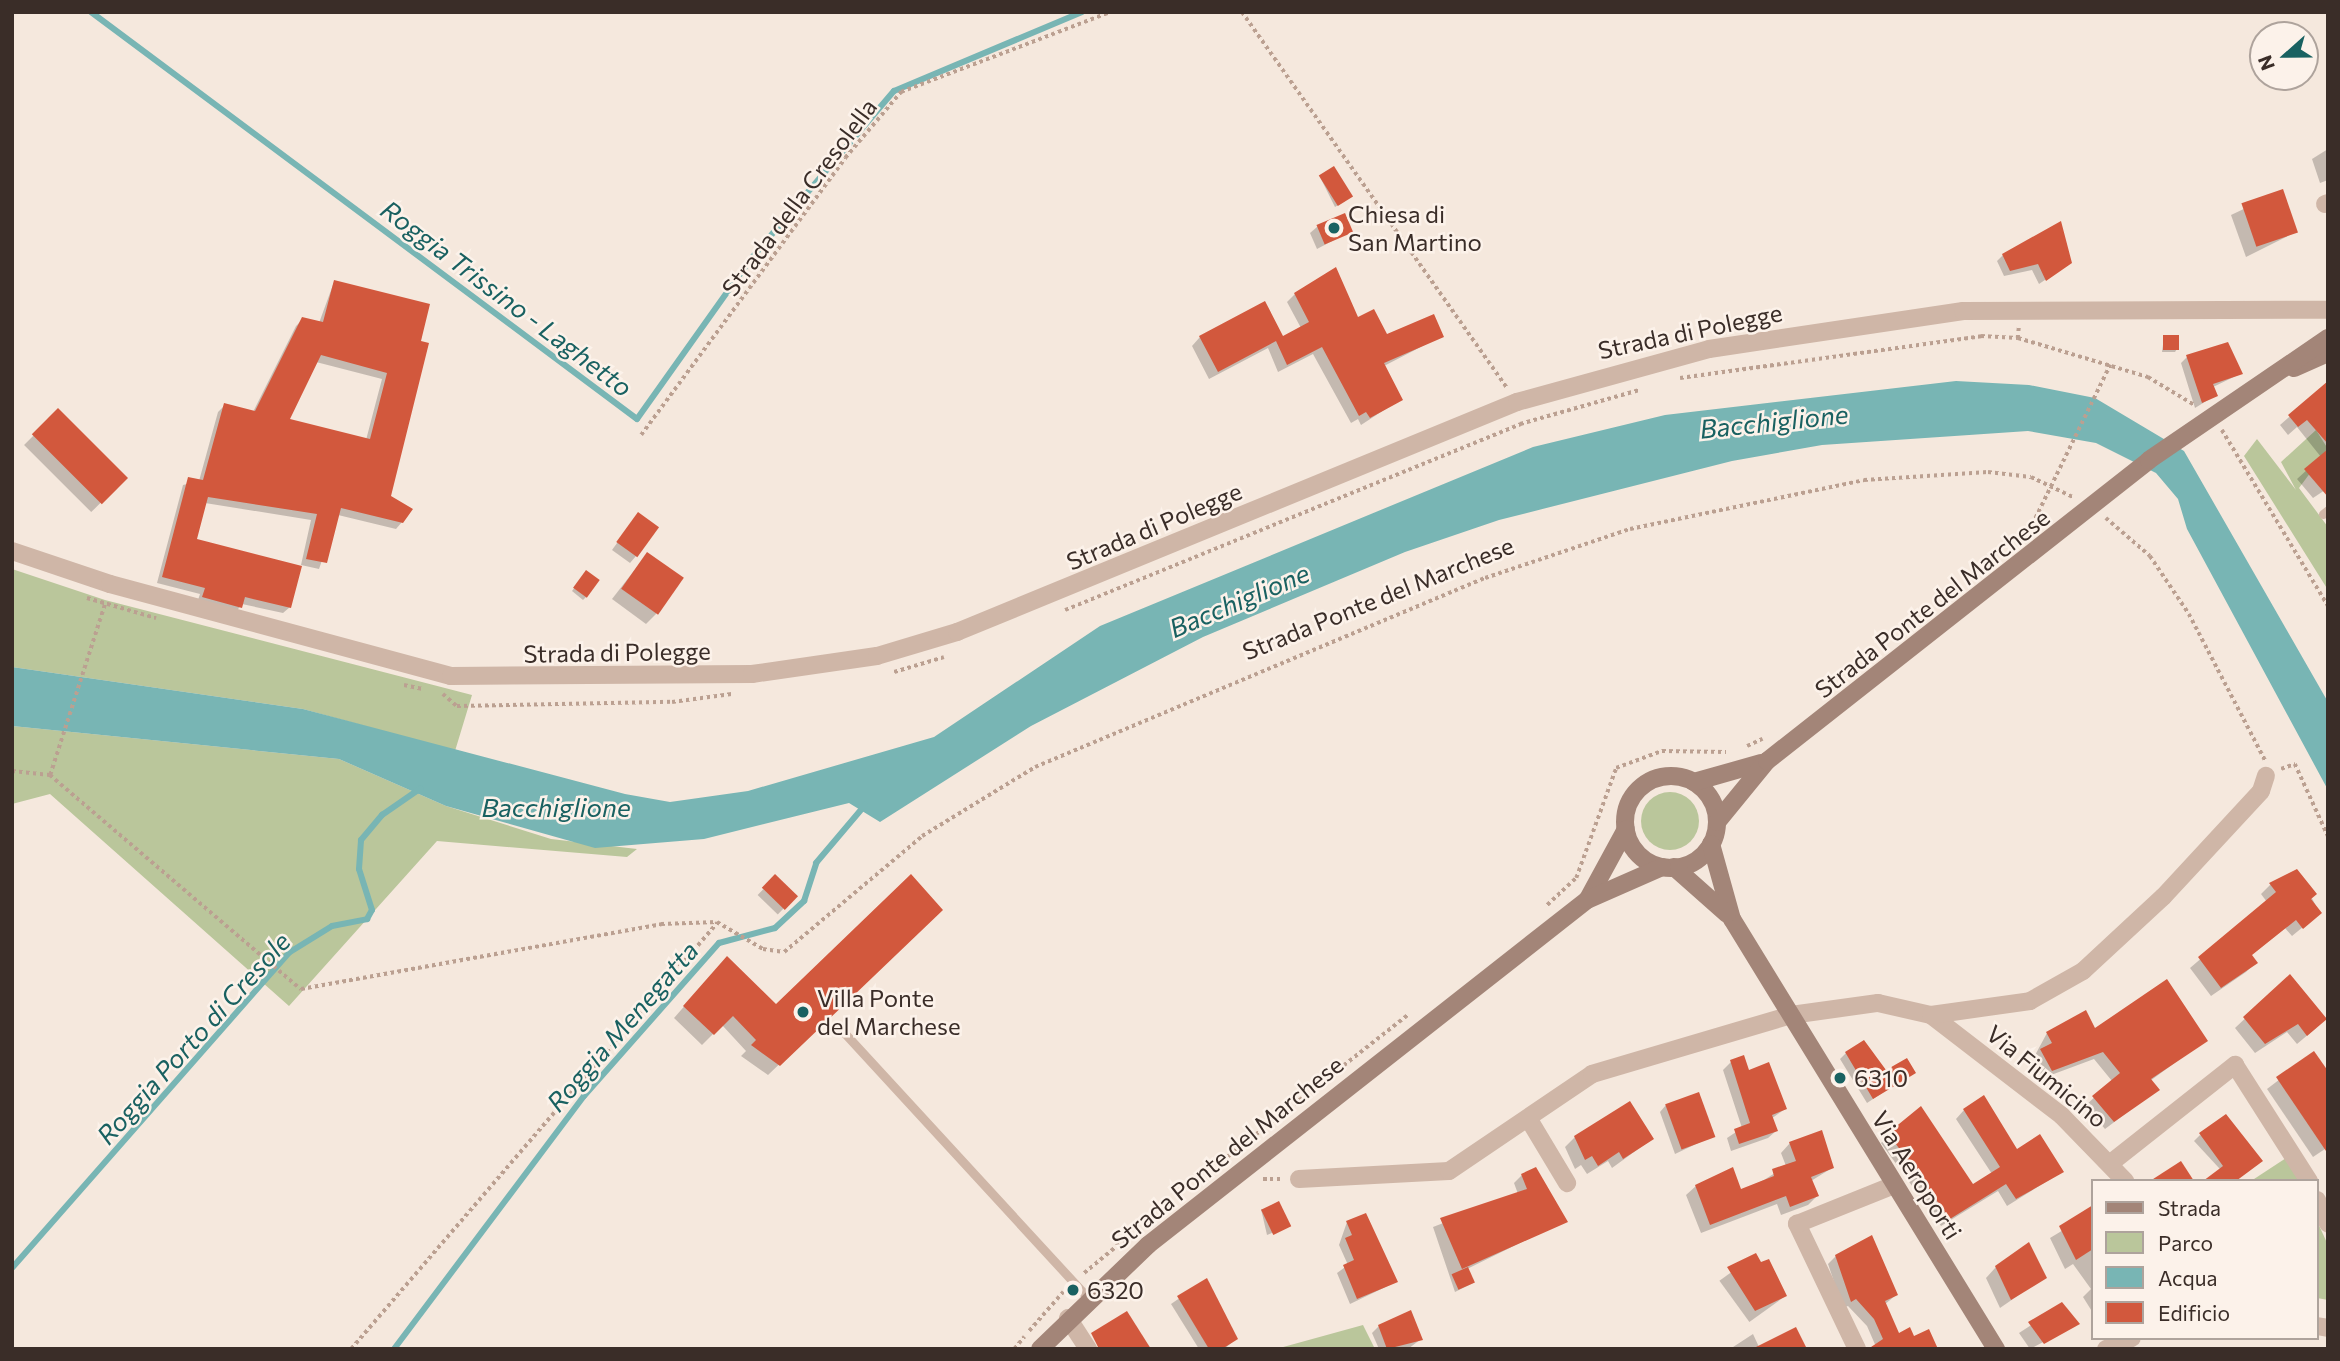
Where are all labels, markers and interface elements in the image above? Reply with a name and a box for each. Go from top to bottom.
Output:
north arrow [2249,21,2319,91]
text: N [2253,52,2279,74]
street label: Strada della Cresolella [715,93,883,301]
water label: Roggia Trissino - Laghetto [375,193,639,403]
place label: Chiesa di San Martino [1348,200,1482,256]
marker: Chiesa di San Martino [1326,220,1342,236]
street label: Strada di Polegge [1595,297,1785,365]
water label: Bacchiglione [1698,398,1850,444]
street label: Strada di Polegge [1062,476,1246,576]
street label: Strada Ponte del Marchese [1809,502,2055,704]
street label: Strada Ponte del Marchese [1238,530,1518,666]
water label: Bacchiglione [1164,556,1314,644]
street label: Strada di Polegge [523,636,711,668]
water label: Bacchiglione [481,791,631,823]
water label: Roggia Porto di Cresole [90,926,296,1150]
water label: Roggia Menegatta [540,935,704,1117]
place label: Villa Ponte del Marchese [817,984,961,1040]
marker: Villa Ponte del Marchese [795,1004,811,1020]
street label: Via Fiumicino [1981,1019,2113,1133]
street label: Strada Ponte del Marchese [1105,1050,1349,1254]
place label: 6310 [1854,1064,1908,1092]
marker: 6310 [1832,1070,1848,1086]
street label: Via Aeroporti [1866,1105,1968,1245]
legend [2092,1179,2319,1340]
text: Strada [2158,1195,2221,1220]
text: Parco [2158,1230,2213,1255]
text: Acqua [2158,1265,2217,1290]
place label: 6320 [1087,1276,1144,1304]
marker: 6320 [1065,1282,1081,1298]
text: Edificio [2158,1300,2230,1325]

